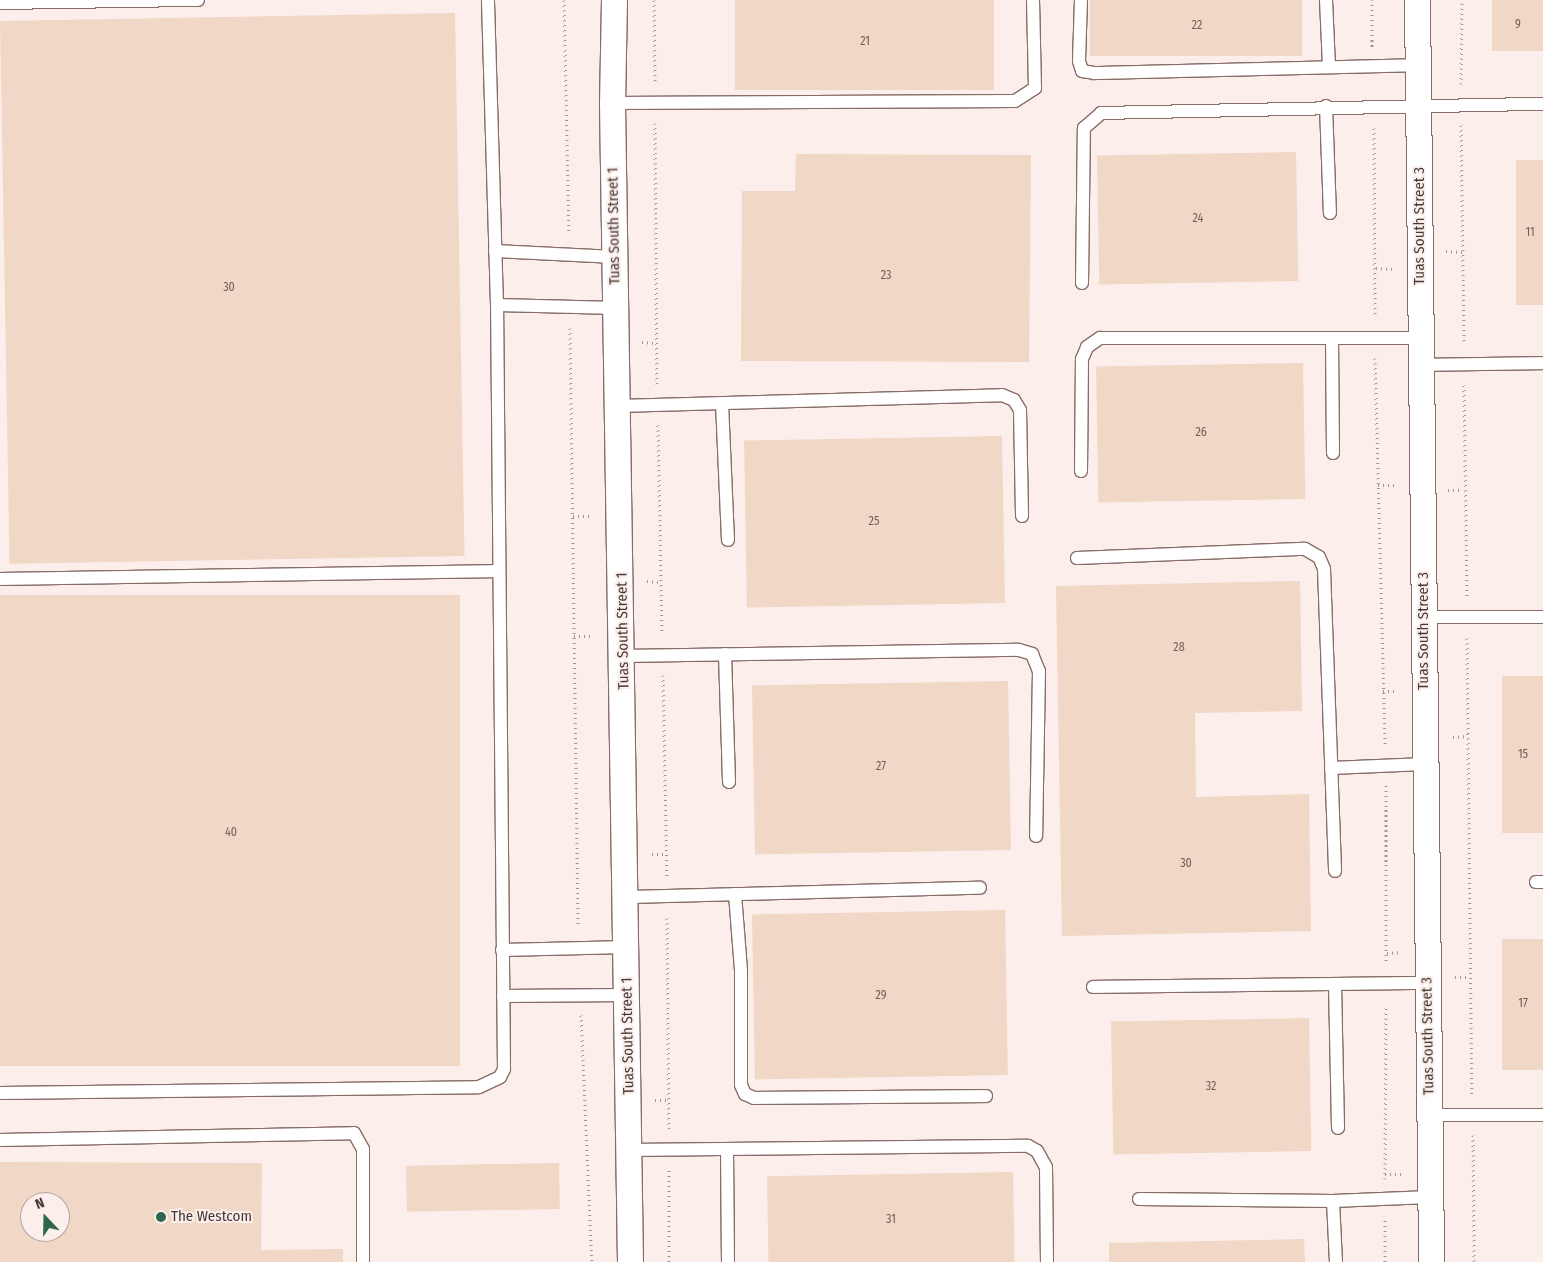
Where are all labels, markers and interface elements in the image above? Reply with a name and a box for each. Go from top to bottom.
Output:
house number: 9 [1515,18,1521,32]
house number: 22 [1192,19,1202,33]
house number: 21 [860,35,870,49]
street label: Tuas South Street 1 [604,167,624,285]
street label: Tuas South Street 3 [1411,167,1429,285]
house number: 24 [1193,212,1203,226]
house number: 11 [1525,226,1535,240]
house number: 23 [881,269,891,283]
house number: 30 [223,281,235,295]
house number: 26 [1195,426,1207,440]
house number: 25 [869,515,879,529]
street label: Tuas South Street 1 [613,572,633,690]
street label: Tuas South Street 3 [1415,572,1433,690]
house number: 28 [1173,641,1185,655]
house number: 15 [1518,748,1528,762]
house number: 27 [876,760,886,774]
house number: 40 [225,826,237,840]
house number: 30 [1180,857,1192,871]
street label: Tuas South Street 1 [618,977,638,1095]
street label: Tuas South Street 3 [1418,977,1438,1095]
house number: 29 [875,989,887,1003]
house number: 17 [1518,997,1528,1011]
house number: 32 [1206,1080,1216,1094]
north arrow [20,1192,70,1242]
text: N [33,1194,47,1213]
place label: The Westcom [171,1208,252,1226]
marker: The Westcom [155,1211,167,1223]
house number: 31 [886,1213,896,1227]

